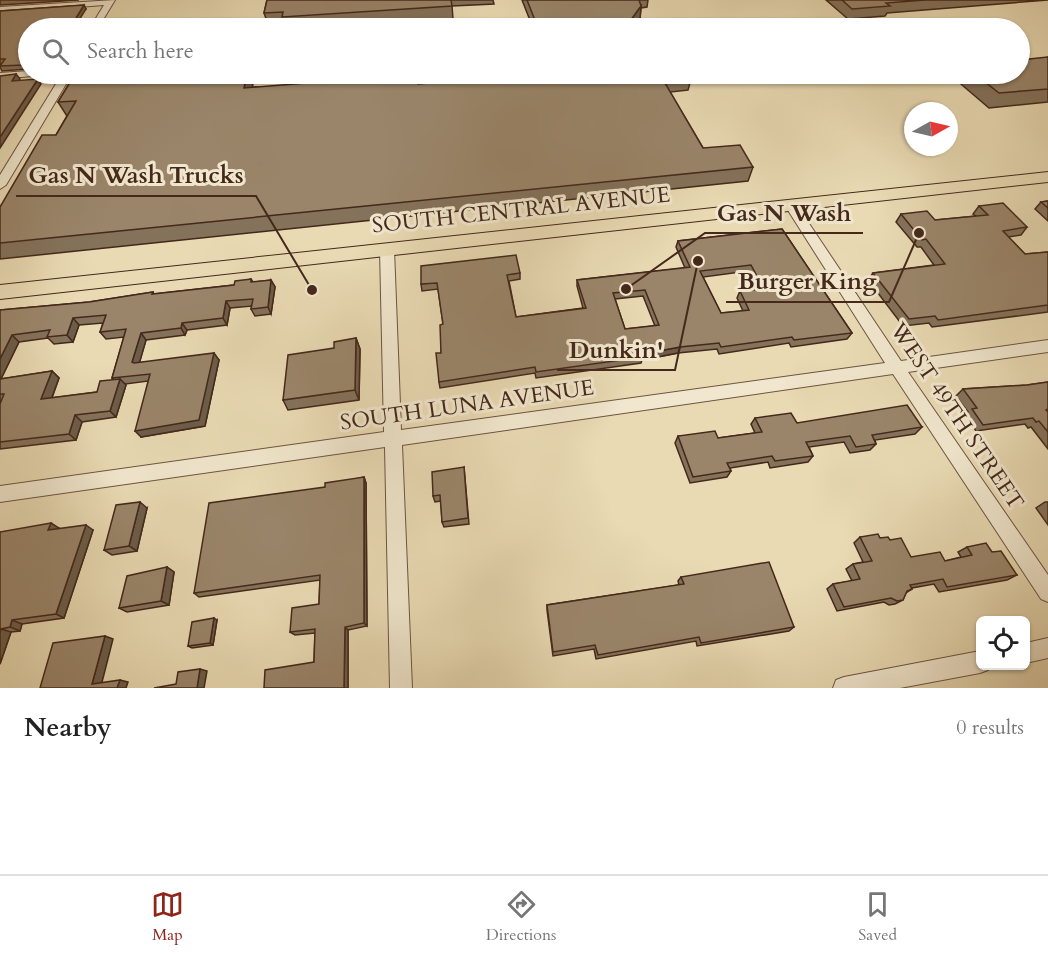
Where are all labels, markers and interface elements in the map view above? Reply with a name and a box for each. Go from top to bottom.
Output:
search box [18,18,1030,84]
icon: search [39,35,72,68]
text: Search here [87,36,194,66]
north arrow [904,102,958,156]
callout: Gas N Wash Trucks [16,154,256,196]
text: Gas N Wash Trucks [28,159,244,192]
street label: SOUTH CENTRAL AVENUE [370,179,672,241]
callout: Gas N Wash [705,191,863,233]
text: Gas N Wash [717,197,851,230]
callout: Burger King [726,260,889,302]
text: Burger King [738,265,877,298]
street label: WEST 49TH STREET [883,316,1031,515]
callout: Dunkin' [557,328,675,370]
text: Dunkin' [569,334,663,367]
street label: SOUTH LUNA AVENUE [338,372,596,438]
map controls [976,616,1030,670]
button: locate [976,616,1030,670]
text: Nearby [24,710,112,745]
text: 0 results [956,714,1024,741]
tab: Map [151,888,184,946]
tab: Directions [486,888,556,946]
tab: Saved [858,888,897,946]

